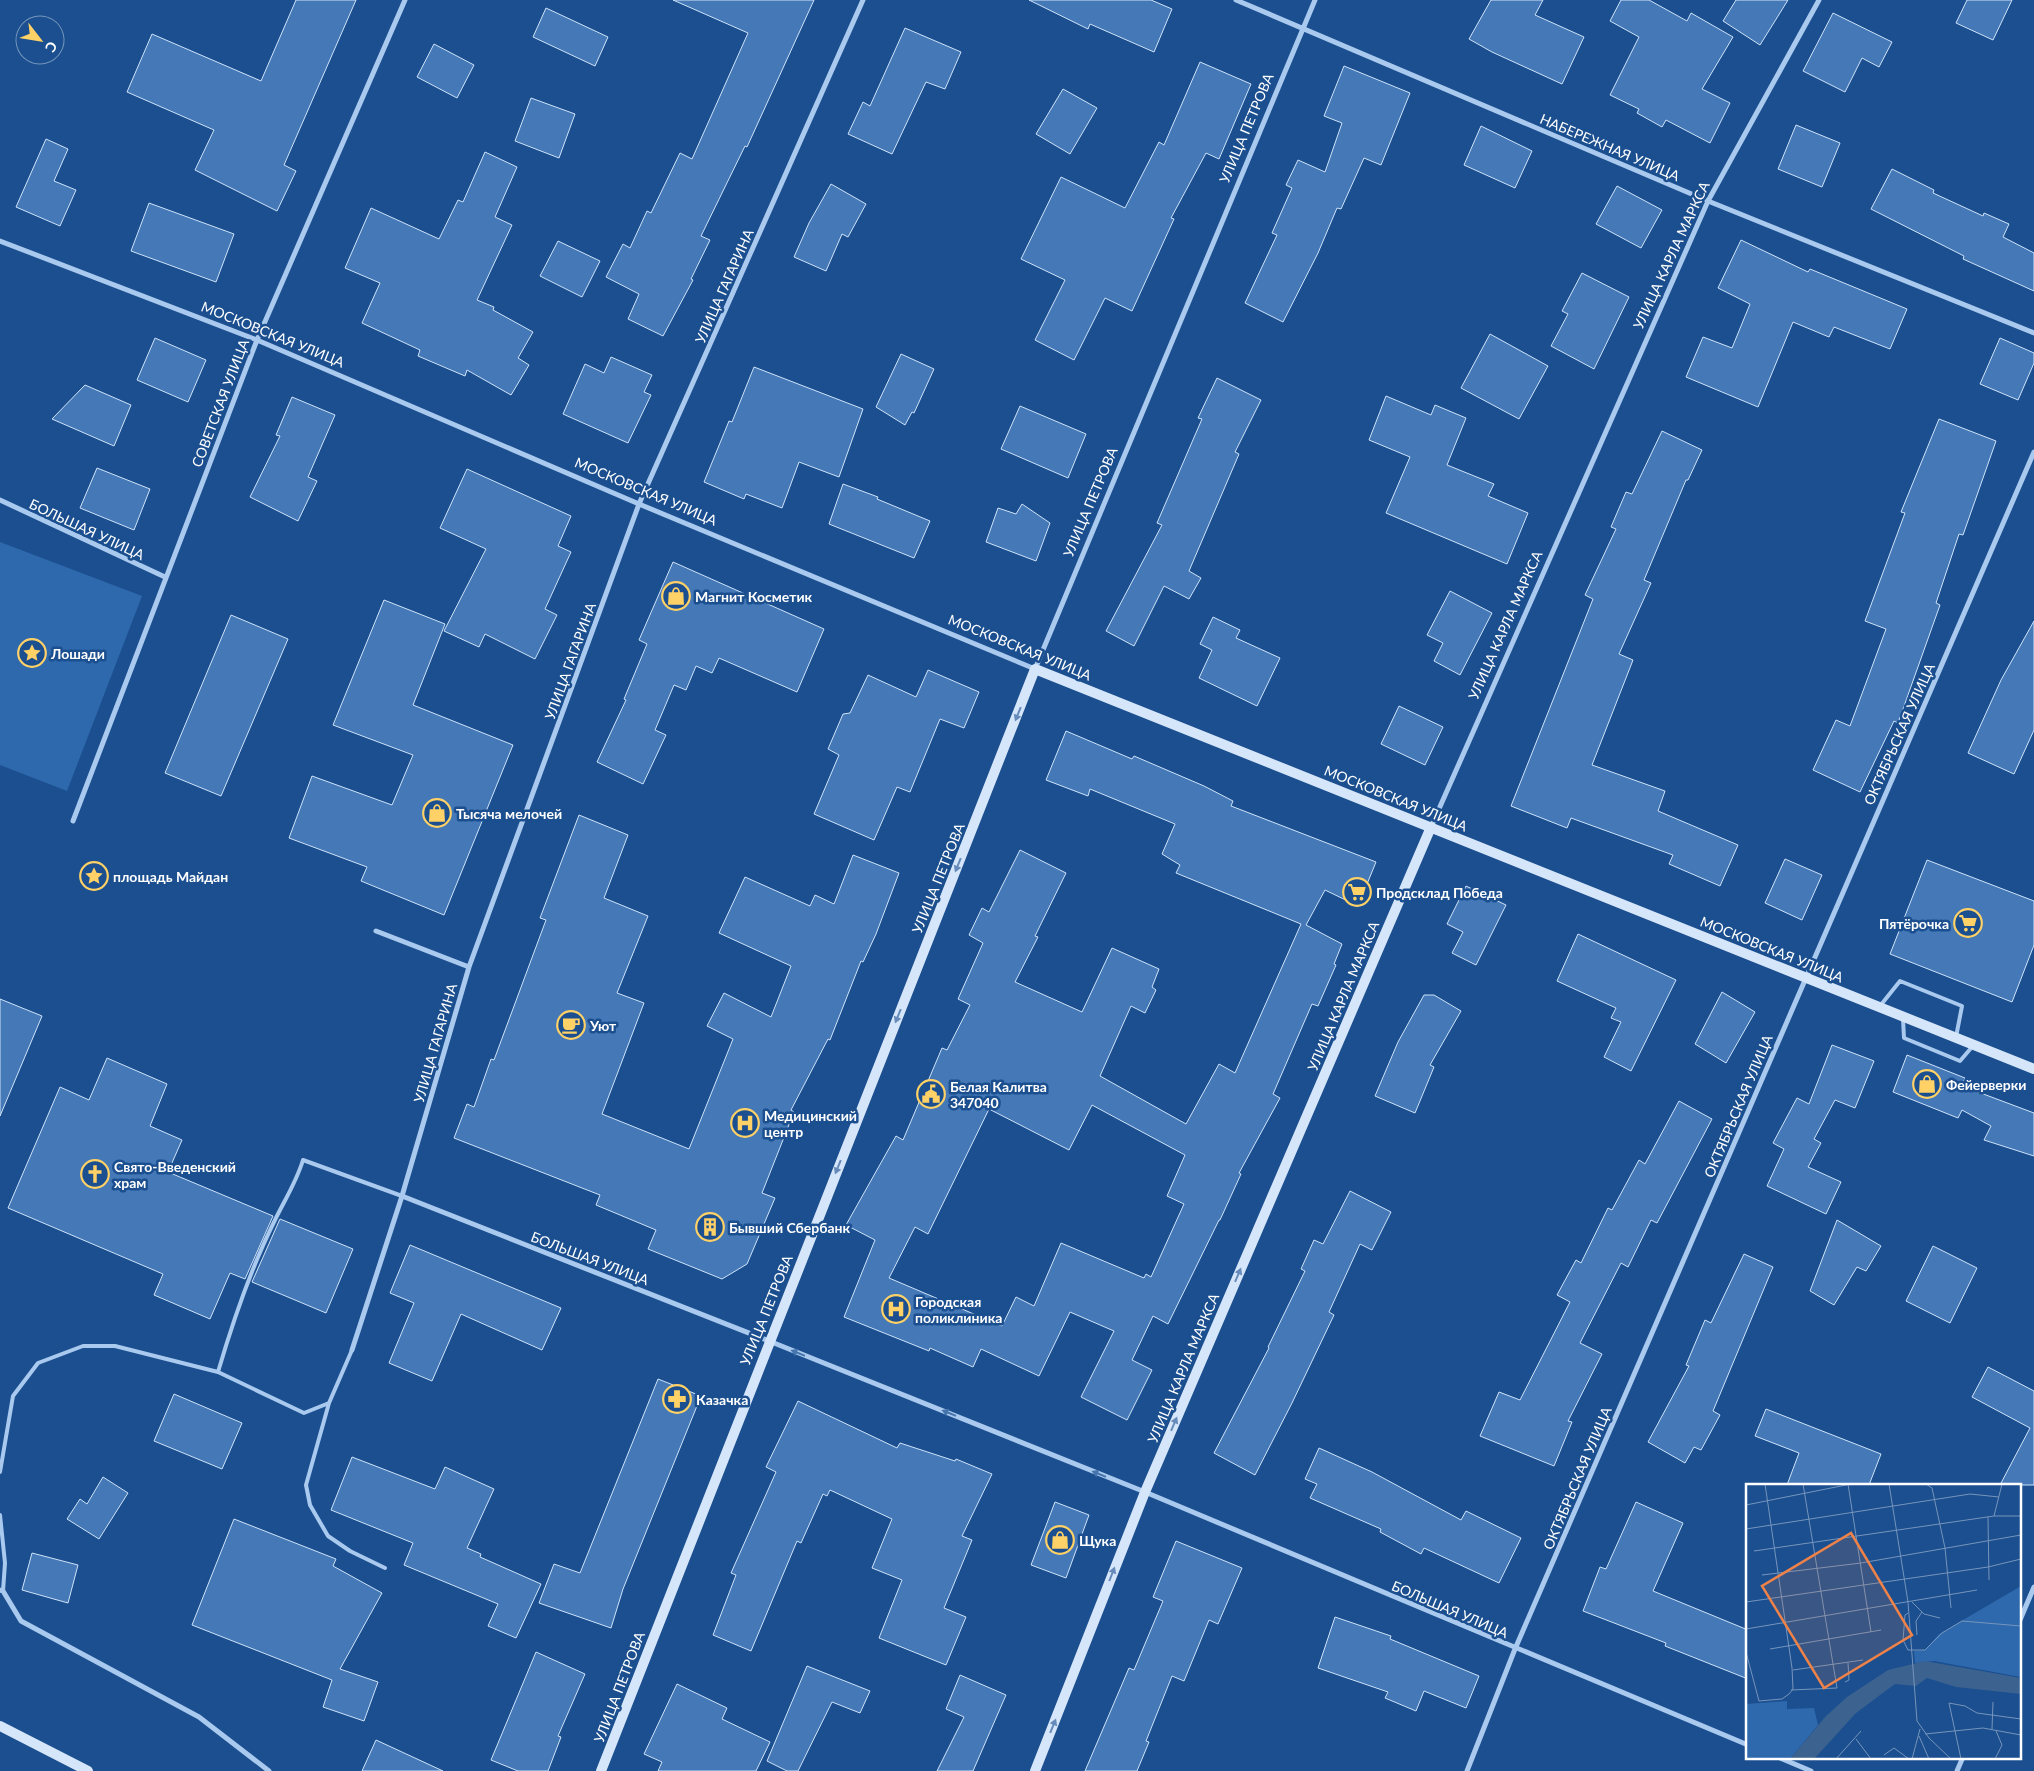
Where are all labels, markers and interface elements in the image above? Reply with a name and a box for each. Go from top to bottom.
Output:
north arrow [15,15,65,65]
text: С [42,39,61,56]
street label: УЛИЦА ПЕТРОВА [1215,70,1277,185]
street label: НАБЕРЕЖНАЯ УЛИЦА [1538,110,1683,184]
street label: УЛИЦА КАРЛА МАРКСА [1629,178,1713,332]
street label: УЛИЦА ГАГАРИНА [691,226,757,346]
street label: МОСКОВСКАЯ УЛИЦА [199,297,348,371]
street label: СОВЕТСКАЯ УЛИЦА [188,336,252,469]
street label: УЛИЦА ПЕТРОВА [1059,444,1121,559]
street label: МОСКОВСКАЯ УЛИЦА [572,453,720,529]
street label: БОЛЬШАЯ УЛИЦА [27,495,148,563]
street label: УЛИЦА КАРЛА МАРКСА [1465,548,1546,702]
shop icon: Магнит Косметик [661,581,691,611]
place label: Магнит Косметик [695,588,813,605]
street label: УЛИЦА ГАГАРИНА [541,600,599,722]
street label: МОСКОВСКАЯ УЛИЦА [946,610,1095,684]
place icon: Лошади [17,638,47,668]
place label: Лошади [50,645,105,662]
street label: ОКТЯБРЬСКАЯ УЛИЦА [1860,660,1938,808]
one-way arrow [1013,707,1021,722]
street label: МОСКОВСКАЯ УЛИЦА [1322,761,1471,835]
shop icon: Тысяча мелочей [422,798,452,828]
place label: Тысяча мелочей [456,805,562,822]
street label: УЛИЦА ПЕТРОВА [908,820,968,936]
one-way arrow [953,858,961,873]
place icon: площадь Майдан [79,861,109,891]
place label: площадь Майдан [113,868,228,885]
supermarket icon: Продсклад Победа [1342,877,1372,907]
place label: Продсклад Победа [1376,884,1503,901]
supermarket icon: Пятёрочка [1953,908,1983,938]
street label: МОСКОВСКАЯ УЛИЦА [1698,912,1847,986]
place label: Пятёрочка [1879,915,1949,932]
street label: УЛИЦА КАРЛА МАРКСА [1304,918,1382,1073]
street label: УЛИЦА ГАГАРИНА [410,981,460,1105]
one-way arrow [893,1009,901,1024]
cafe icon: Уют [556,1010,586,1040]
place label: Уют [589,1017,617,1034]
street label: ОКТЯБРЬСКАЯ УЛИЦА [1700,1032,1776,1180]
shop icon: Фейерверки [1912,1069,1942,1099]
place label: Фейерверки [1946,1076,2026,1093]
place label: Белая Калитва 347040 [950,1078,1047,1111]
public building icon: Белая Калитва 347040 [916,1079,946,1109]
place label: Медицинский центр [764,1107,857,1140]
hospital icon: Медицинский центр [730,1108,760,1138]
place label: Свято-Введенский храм [114,1158,236,1191]
church icon: Свято-Введенский храм [80,1159,110,1189]
one-way arrow [833,1160,841,1175]
building icon: Бывший Сбербанк [695,1212,725,1242]
place label: Бывший Сбербанк [729,1219,851,1236]
street label: БОЛЬШАЯ УЛИЦА [529,1228,652,1289]
street label: УЛИЦА ПЕТРОВА [736,1252,796,1368]
one-way arrow [1234,1268,1242,1282]
street label: УЛИЦА КАРЛА МАРКСА [1144,1290,1222,1445]
place label: Городская поликлиника [915,1293,1002,1326]
hospital icon: Городская поликлиника [881,1294,911,1324]
one-way arrow [791,1348,805,1356]
pharmacy icon: Казачка [662,1384,692,1414]
place label: Казачка [696,1391,748,1408]
street label: ОКТЯБРЬСКАЯ УЛИЦА [1539,1404,1615,1552]
one-way arrow [941,1409,956,1416]
one-way arrow [1170,1417,1178,1431]
one-way arrow [1092,1469,1106,1477]
inset map [1746,1484,2022,1758]
shop icon: Щука [1045,1525,1075,1555]
place label: Щука [1079,1532,1116,1549]
one-way arrow [1109,1567,1116,1582]
street label: БОЛЬШАЯ УЛИЦА [1389,1577,1511,1641]
street label: УЛИЦА ПЕТРОВА [590,1629,648,1745]
one-way arrow [1049,1719,1057,1733]

